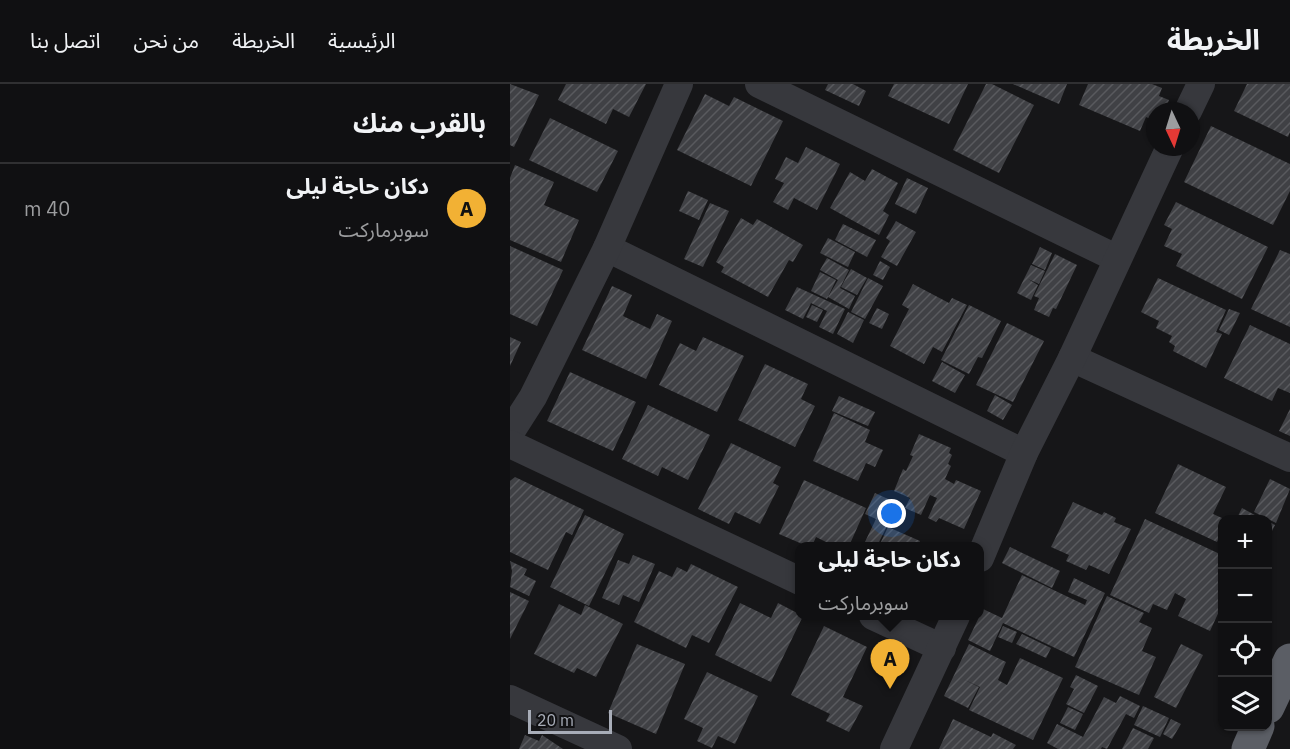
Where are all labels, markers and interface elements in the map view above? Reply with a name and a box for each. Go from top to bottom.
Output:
text: الخريطة [1167,21,1260,58]
text: اتصل بنا [30,26,100,54]
text: من نحن [133,26,199,54]
text: الخريطة [232,26,295,54]
text: الرئيسية [328,26,396,54]
north arrow [1146,102,1200,156]
text: بالقرب منك [353,105,486,139]
text: دكان حاجة ليلى [286,171,429,200]
text: 40 m [24,195,70,222]
text: A [460,195,473,222]
text: سوبرماركت [338,216,429,243]
your location [877,499,906,528]
map controls [1218,515,1272,731]
button: + [1218,515,1272,569]
popup [795,542,984,620]
text: دكان حاجة ليلى [818,544,961,573]
button: − [1218,569,1272,623]
text: سوبرماركت [818,589,909,616]
button: locate [1218,623,1272,677]
pin: A [870,640,910,689]
button: layers [1218,677,1272,731]
scale bar [528,707,612,734]
text: 20 m [537,710,574,730]

